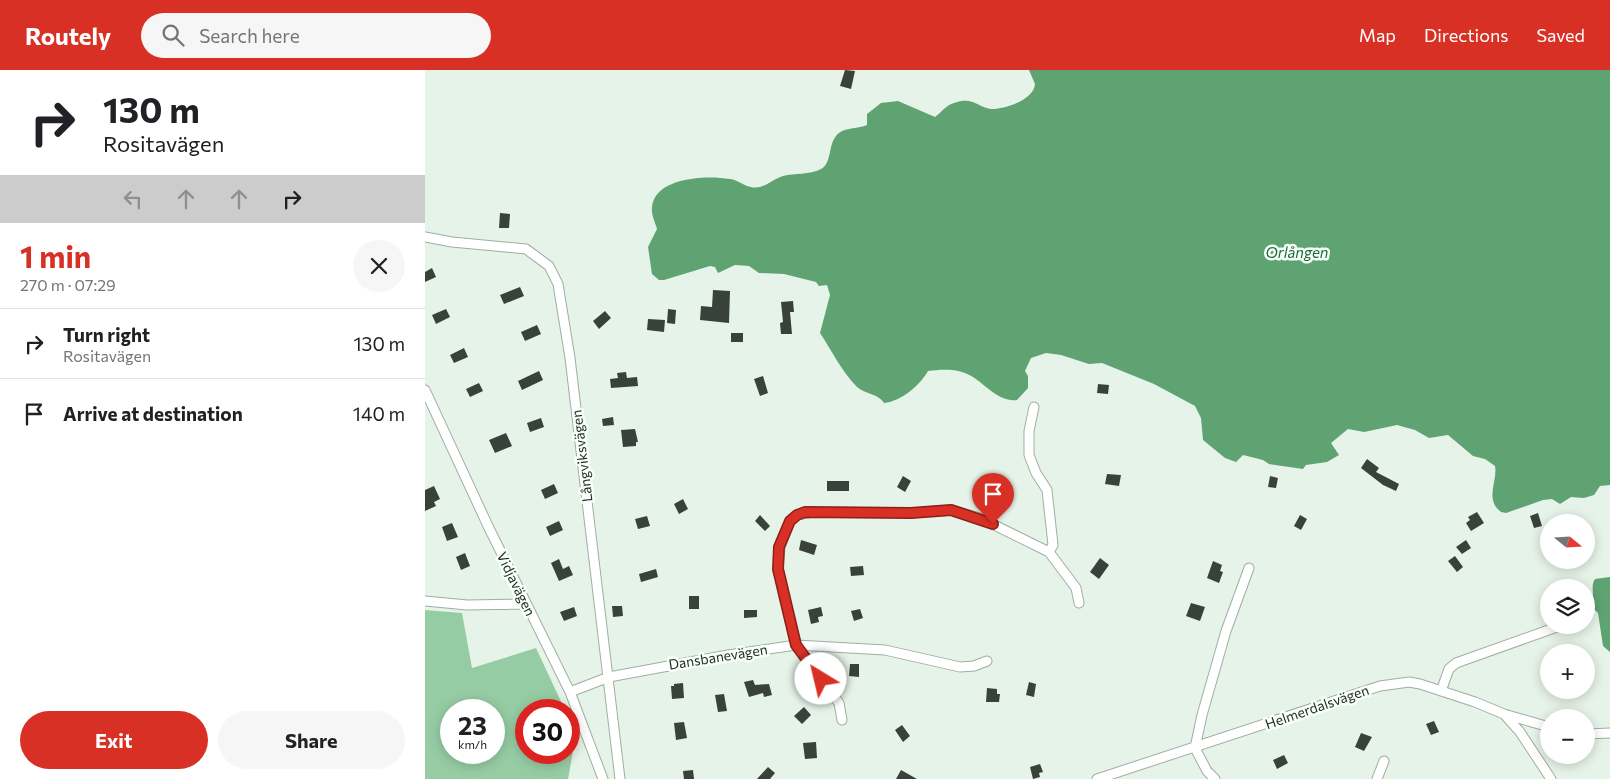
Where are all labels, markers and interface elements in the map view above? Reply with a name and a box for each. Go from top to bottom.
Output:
search box [141,13,491,58]
text: Routely [25,21,111,50]
icon: search [159,21,187,49]
text: Search here [199,24,300,47]
text: Map [1359,24,1396,46]
text: Directions [1424,24,1508,46]
text: Saved [1536,24,1585,46]
text: 130 m [103,87,200,130]
icon: right [20,90,85,155]
text: Rositavägen [103,130,224,157]
icon: left [119,185,147,213]
icon: ahead [172,185,200,213]
icon: ahead [225,185,253,213]
icon: right [278,185,306,213]
text: 1 min [20,237,91,274]
button: close [353,240,405,292]
water label: Orlången [1266,243,1328,261]
text: 270 m · 07:29 [20,275,116,294]
text: Turn right [63,323,150,346]
icon: right [20,330,48,358]
text: 130 m [353,332,405,355]
text: Rositavägen [63,346,151,365]
icon: arrive [20,400,48,428]
text: Arrive at destination [63,402,243,425]
text: 140 m [353,402,405,425]
street label: Långviksvägen [567,409,596,503]
pin [972,473,1014,524]
icon: arrive [979,480,1007,508]
north arrow [1540,514,1595,569]
map controls [1540,514,1595,764]
street label: Vidjavägen [494,549,539,619]
button: layers [1540,579,1595,634]
street label: Dansbanevägen [667,640,769,673]
button: + [1540,644,1595,699]
position arrow [794,652,846,704]
street label: Helmerdalsvägen [1263,681,1371,732]
speed limit sign: 30 [515,699,580,764]
button: − [1540,709,1595,764]
text: 23 [458,710,487,740]
button: Exit [20,711,208,769]
button: Share [218,711,405,769]
text: km/h [458,737,487,751]

